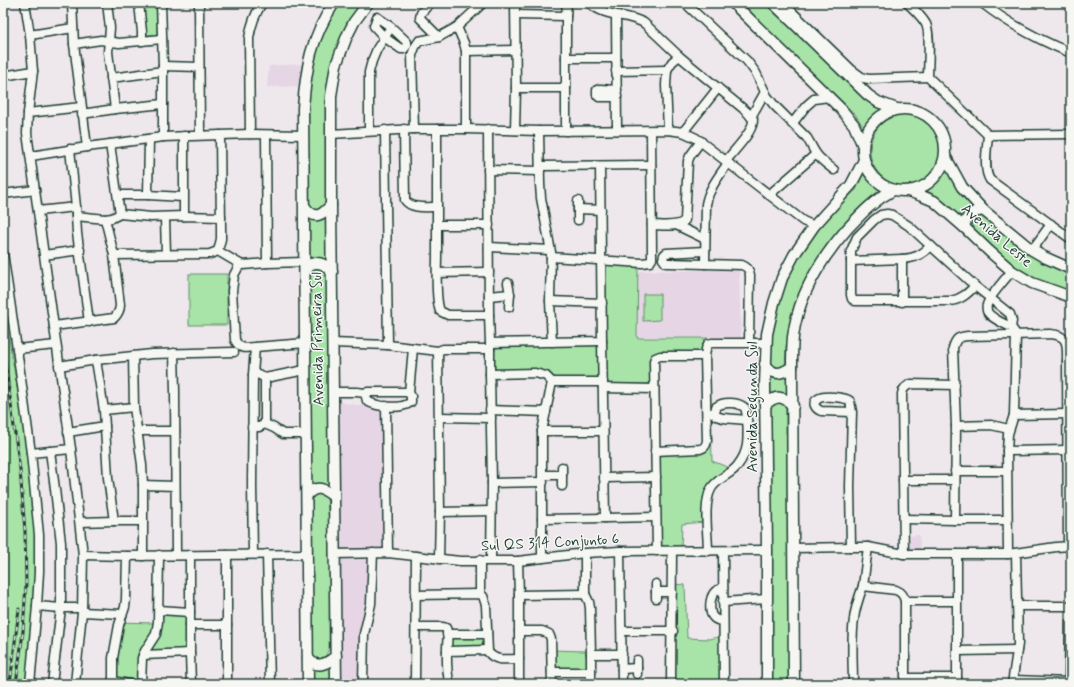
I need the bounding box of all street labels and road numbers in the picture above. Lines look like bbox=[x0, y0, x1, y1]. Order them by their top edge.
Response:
street label: Avenida Leste bbox=[957, 199, 1036, 272]
street label: Avenida Primeira Sul bbox=[307, 272, 329, 406]
street label: Avenida Segunda Sul bbox=[743, 342, 764, 472]
street label: Sul QS 314 Conjunto 6 bbox=[480, 529, 620, 557]

